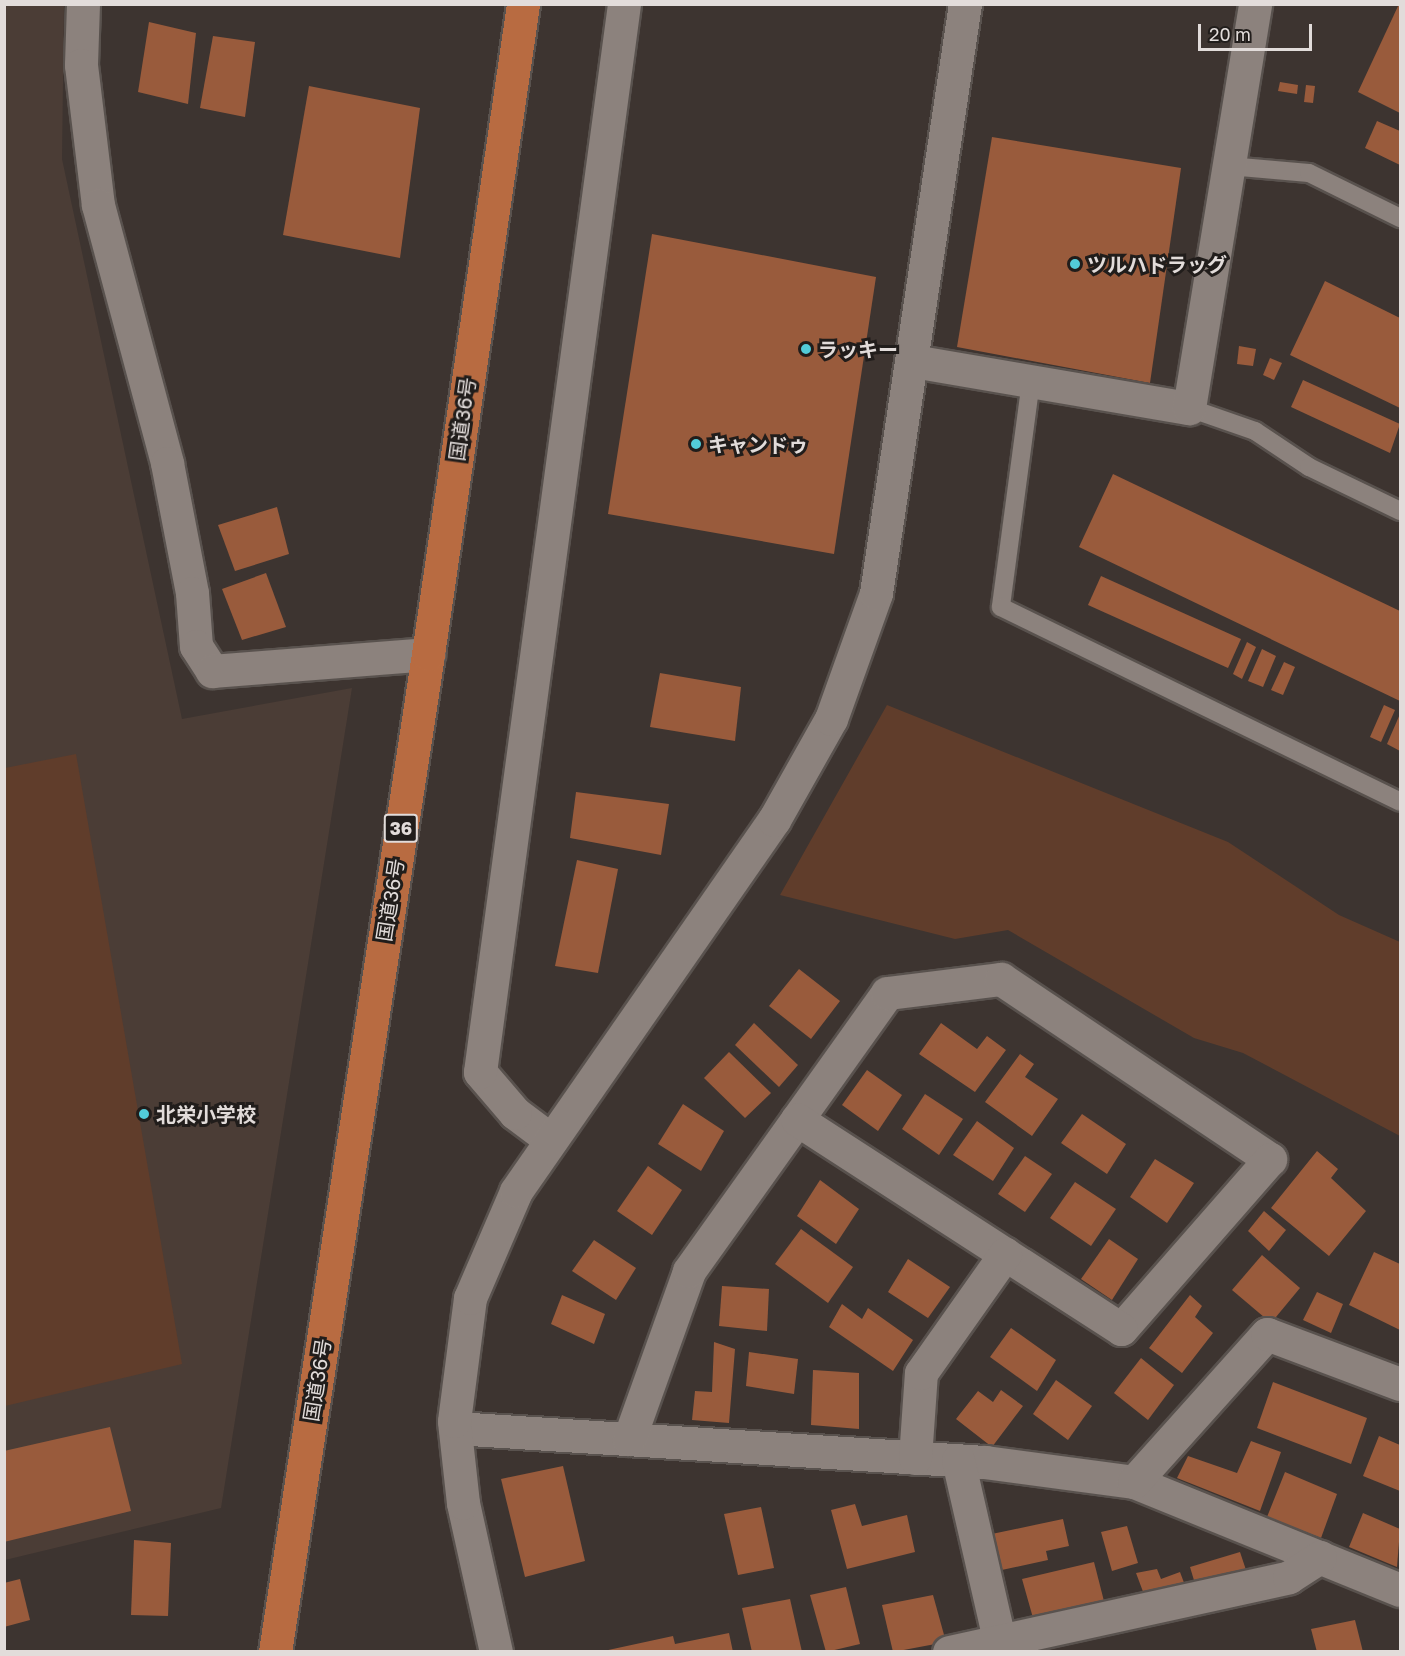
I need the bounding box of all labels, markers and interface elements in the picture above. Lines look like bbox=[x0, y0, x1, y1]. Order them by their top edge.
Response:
scale bar bbox=[1201, 12, 1315, 50]
text: 20 m bbox=[1209, 23, 1251, 45]
place label: ツルハドラッグ bbox=[1087, 252, 1227, 276]
marker: ツルハドラッグ bbox=[1068, 257, 1082, 271]
place label: ラッキー bbox=[818, 337, 898, 361]
marker: ラッキー bbox=[799, 342, 813, 356]
street label: 国道36号 bbox=[444, 376, 480, 462]
place label: キャンドゥ bbox=[708, 432, 808, 456]
marker: キャンドゥ bbox=[689, 437, 703, 451]
road number: 36 bbox=[383, 813, 419, 843]
street label: 国道36号 bbox=[372, 857, 408, 943]
place label: 北栄小学校 bbox=[156, 1102, 256, 1126]
marker: 北栄小学校 bbox=[137, 1107, 151, 1121]
street label: 国道36号 bbox=[299, 1337, 335, 1423]

